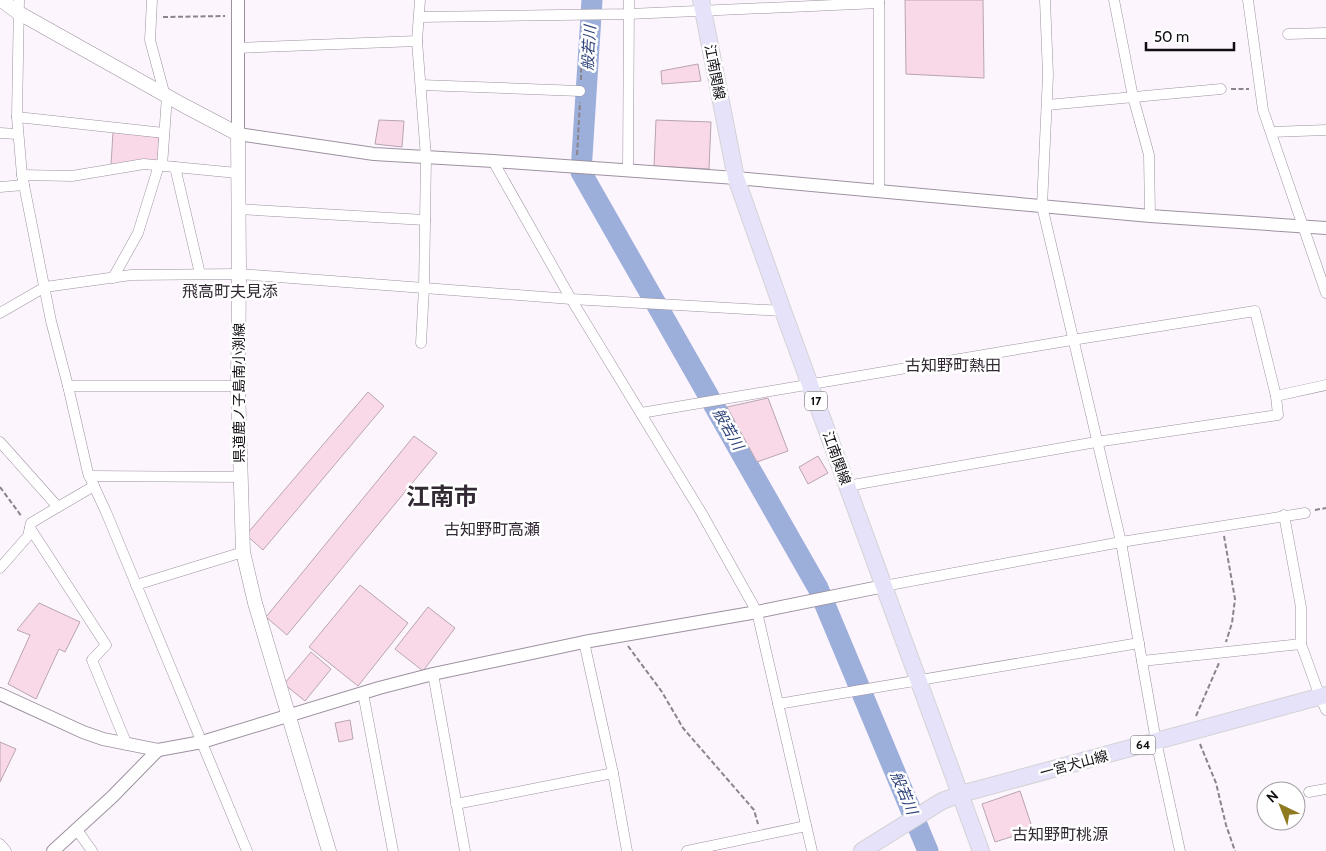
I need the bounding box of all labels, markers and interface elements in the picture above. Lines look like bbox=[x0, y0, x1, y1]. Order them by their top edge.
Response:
scale bar bbox=[1146, 20, 1234, 52]
water label: 般若川 bbox=[579, 23, 599, 71]
text: 50 m bbox=[1154, 28, 1189, 46]
street label: 江南関線 bbox=[701, 43, 729, 101]
district label: 飛高町夫見添 bbox=[182, 282, 278, 301]
street label: 県道鹿ノ子島南小渕線 bbox=[230, 323, 248, 463]
district label: 古知野町熱田 bbox=[905, 356, 1001, 375]
road number: 17 bbox=[805, 392, 827, 411]
water label: 般若川 bbox=[709, 405, 748, 455]
street label: 江南関線 bbox=[819, 429, 855, 487]
district label: 江南市 bbox=[406, 482, 478, 511]
district label: 古知野町高瀬 bbox=[444, 520, 540, 539]
road number: 64 bbox=[1130, 736, 1156, 754]
street label: 一宮犬山線 bbox=[1038, 746, 1110, 782]
water label: 般若川 bbox=[887, 769, 922, 819]
north arrow bbox=[1256, 781, 1306, 831]
text: N bbox=[1262, 787, 1282, 806]
district label: 古知野町桃源 bbox=[1012, 825, 1108, 844]

